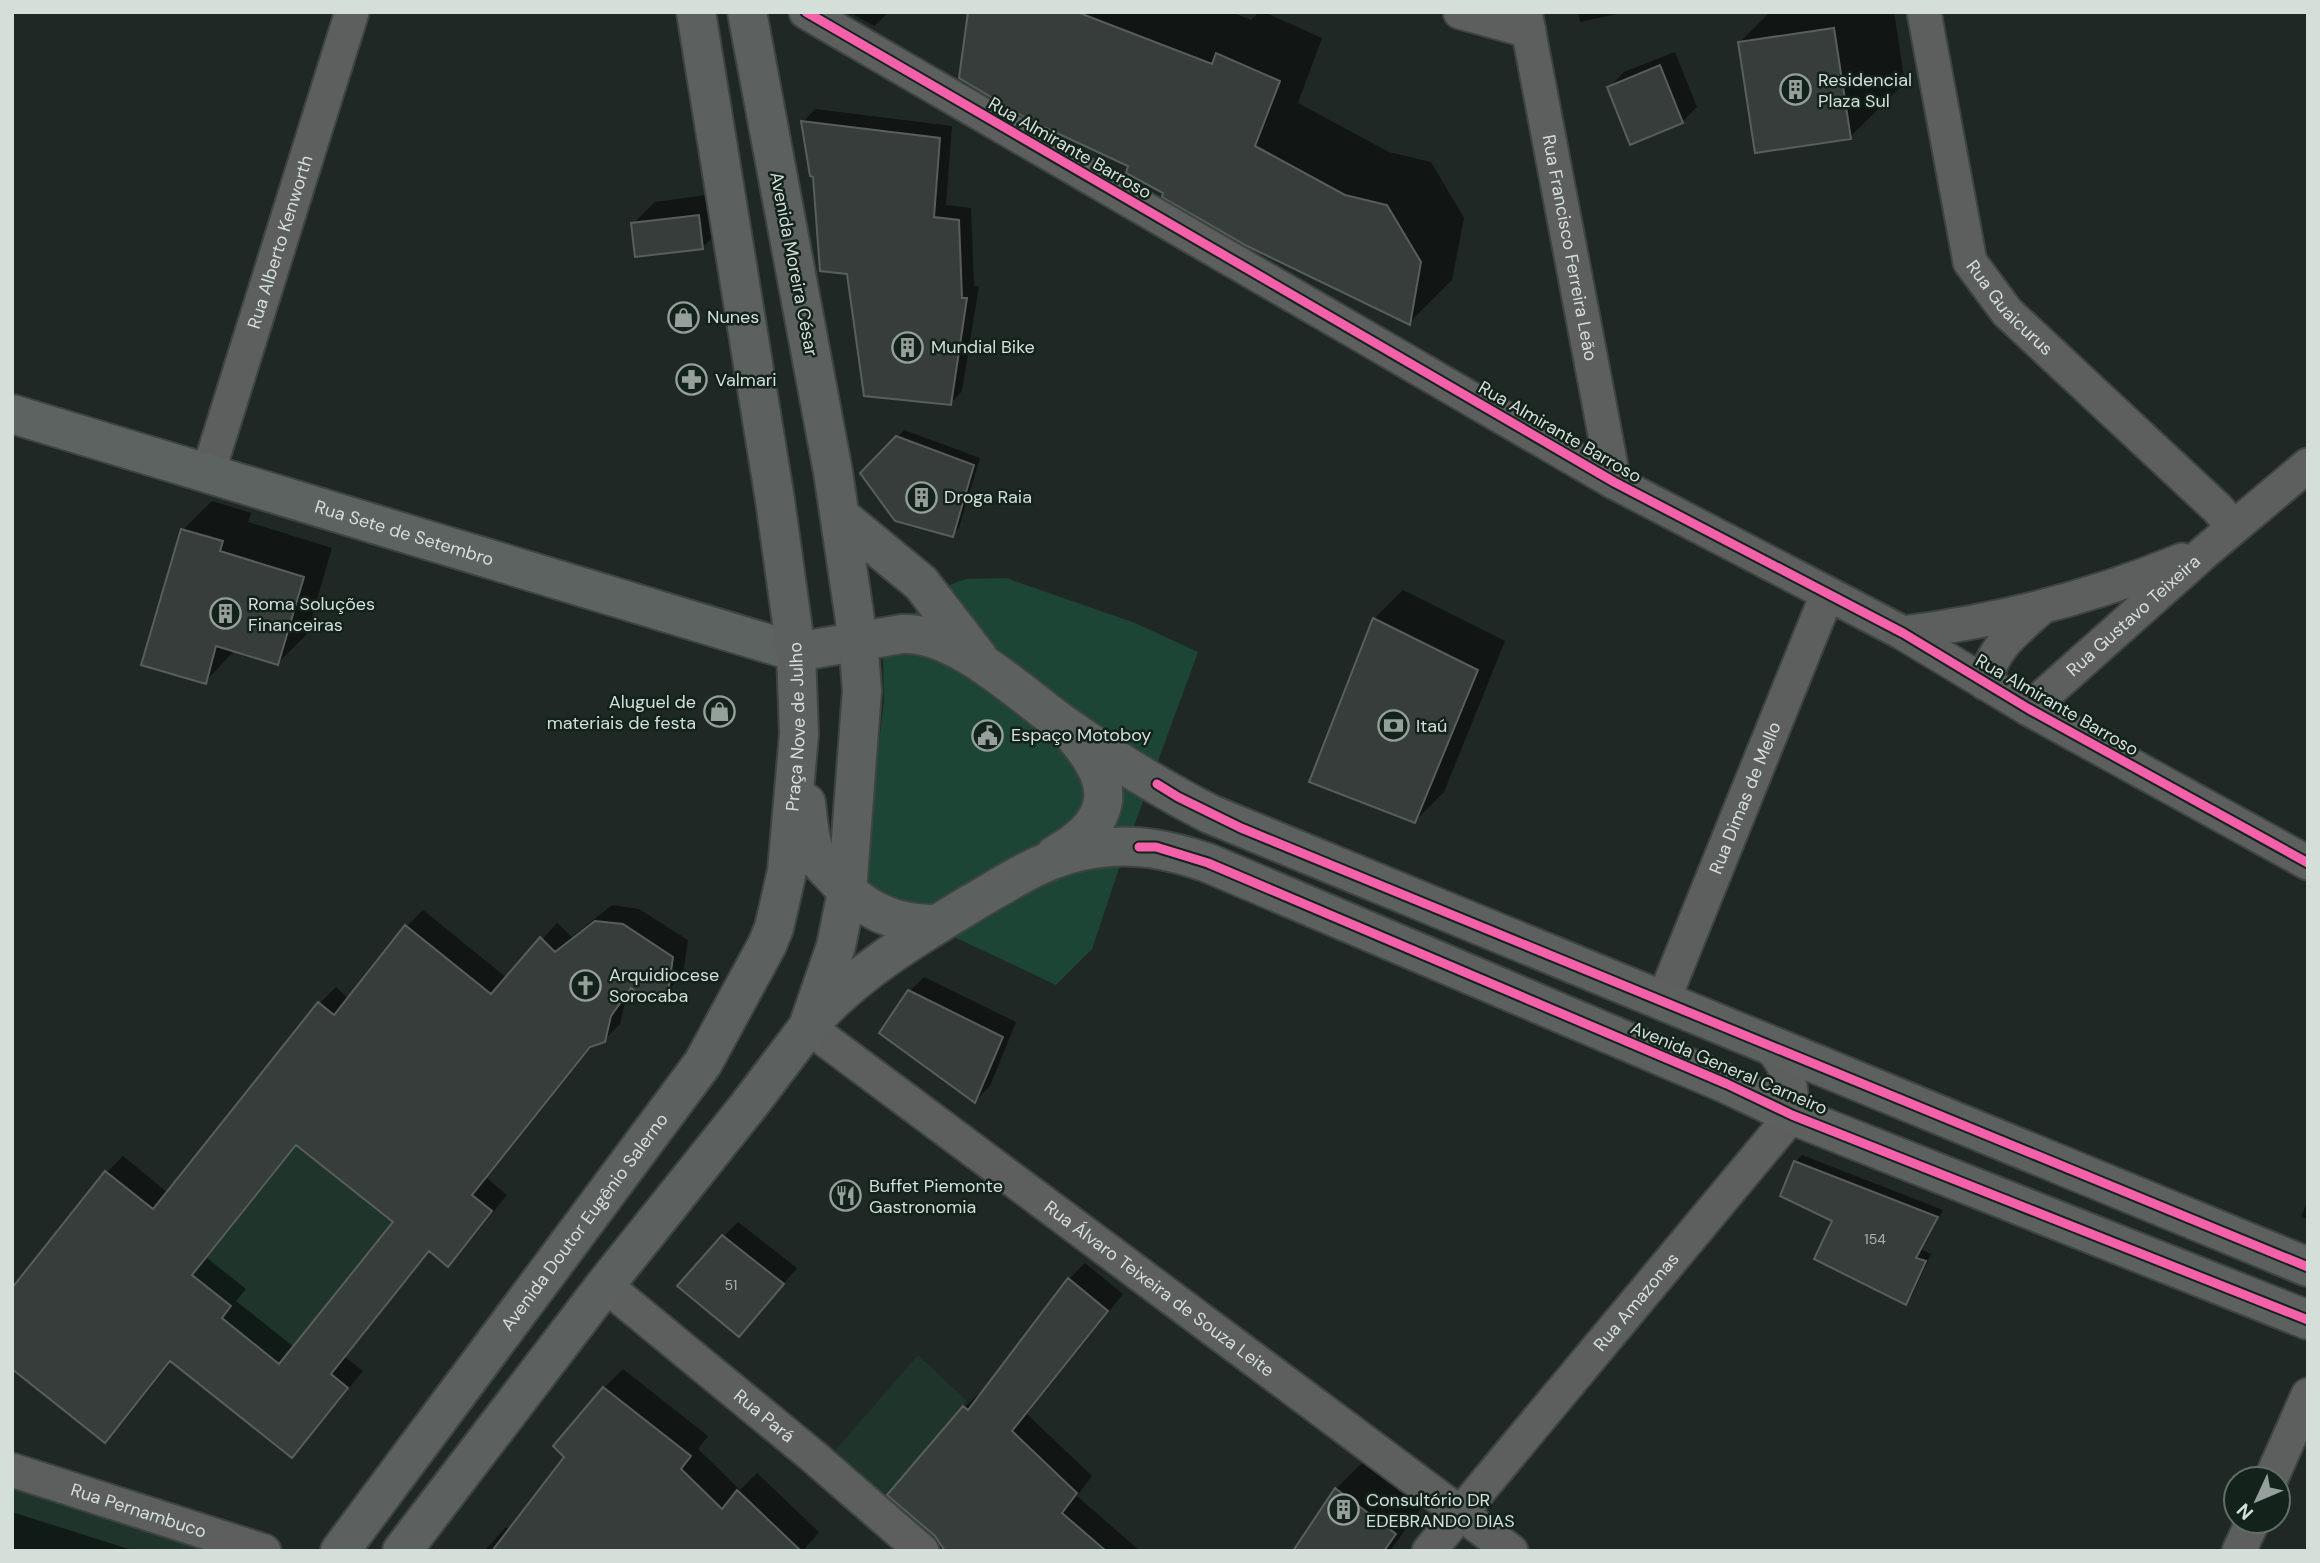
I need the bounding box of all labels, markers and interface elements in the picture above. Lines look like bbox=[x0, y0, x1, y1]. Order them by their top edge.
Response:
place label: Residencial Plaza Sul bbox=[1818, 68, 1912, 113]
building icon: Residencial Plaza Sul bbox=[1778, 73, 1812, 107]
street label: Rua Almirante Barroso bbox=[984, 91, 1156, 205]
street label: Rua Francisco Ferreira Leão bbox=[1536, 133, 1603, 363]
street label: Rua Alberto Kenworth bbox=[242, 152, 319, 332]
street label: Avenida Moreira César bbox=[764, 170, 824, 359]
street label: Rua Guaicurus bbox=[1961, 255, 2058, 361]
shop icon: Nunes bbox=[667, 300, 701, 334]
place label: Nunes bbox=[707, 305, 759, 329]
building icon: Mundial Bike bbox=[891, 330, 925, 364]
place label: Mundial Bike bbox=[931, 335, 1035, 359]
pharmacy icon: Valmari bbox=[675, 363, 709, 397]
place label: Valmari bbox=[715, 368, 777, 392]
street label: Rua Almirante Barroso bbox=[1474, 375, 1646, 489]
building icon: Droga Raia bbox=[904, 480, 938, 514]
place label: Droga Raia bbox=[944, 485, 1032, 509]
street label: Rua Sete de Setembro bbox=[312, 495, 497, 572]
street label: Rua Gustavo Teixeira bbox=[2061, 550, 2206, 682]
place label: Roma Soluções Financeiras bbox=[248, 592, 375, 637]
building icon: Roma Soluções Financeiras bbox=[208, 597, 242, 631]
street label: Praça Nove de Julho bbox=[780, 641, 811, 812]
street label: Rua Almirante Barroso bbox=[1971, 648, 2143, 762]
place label: Aluguel de materiais de festa bbox=[547, 690, 696, 735]
shop icon: Aluguel de materiais de festa bbox=[702, 695, 736, 729]
bank icon: Itaú bbox=[1376, 709, 1410, 743]
place label: Itaú bbox=[1416, 714, 1447, 738]
public building icon: Espaço Motoboy bbox=[971, 718, 1005, 752]
street label: Rua Dimas de Mello bbox=[1703, 718, 1787, 878]
place label: Espaço Motoboy bbox=[1011, 723, 1151, 747]
place label: Arquidiocese Sorocaba bbox=[609, 963, 719, 1008]
church icon: Arquidiocese Sorocaba bbox=[569, 968, 603, 1002]
street label: Avenida General Carneiro bbox=[1627, 1016, 1831, 1120]
street label: Avenida Doutor Eugênio Salerno bbox=[496, 1108, 674, 1336]
place label: Buffet Piemonte Gastronomia bbox=[869, 1174, 1003, 1219]
restaurant icon: Buffet Piemonte Gastronomia bbox=[829, 1179, 863, 1213]
street label: Rua Álvaro Teixeira de Souza Leite bbox=[1039, 1195, 1279, 1382]
house number: 154 bbox=[1864, 1230, 1886, 1248]
street label: Rua Amazonas bbox=[1588, 1248, 1684, 1356]
house number: 51 bbox=[725, 1276, 737, 1294]
street label: Rua Pará bbox=[729, 1384, 799, 1448]
north arrow bbox=[2222, 1465, 2292, 1535]
street label: Rua Pernambuco bbox=[68, 1478, 210, 1544]
place label: Consultório DR EDEBRANDO DIAS bbox=[1366, 1488, 1515, 1533]
building icon: Consultório DR EDEBRANDO DIAS bbox=[1326, 1493, 1360, 1527]
text: N bbox=[2231, 1498, 2259, 1525]

